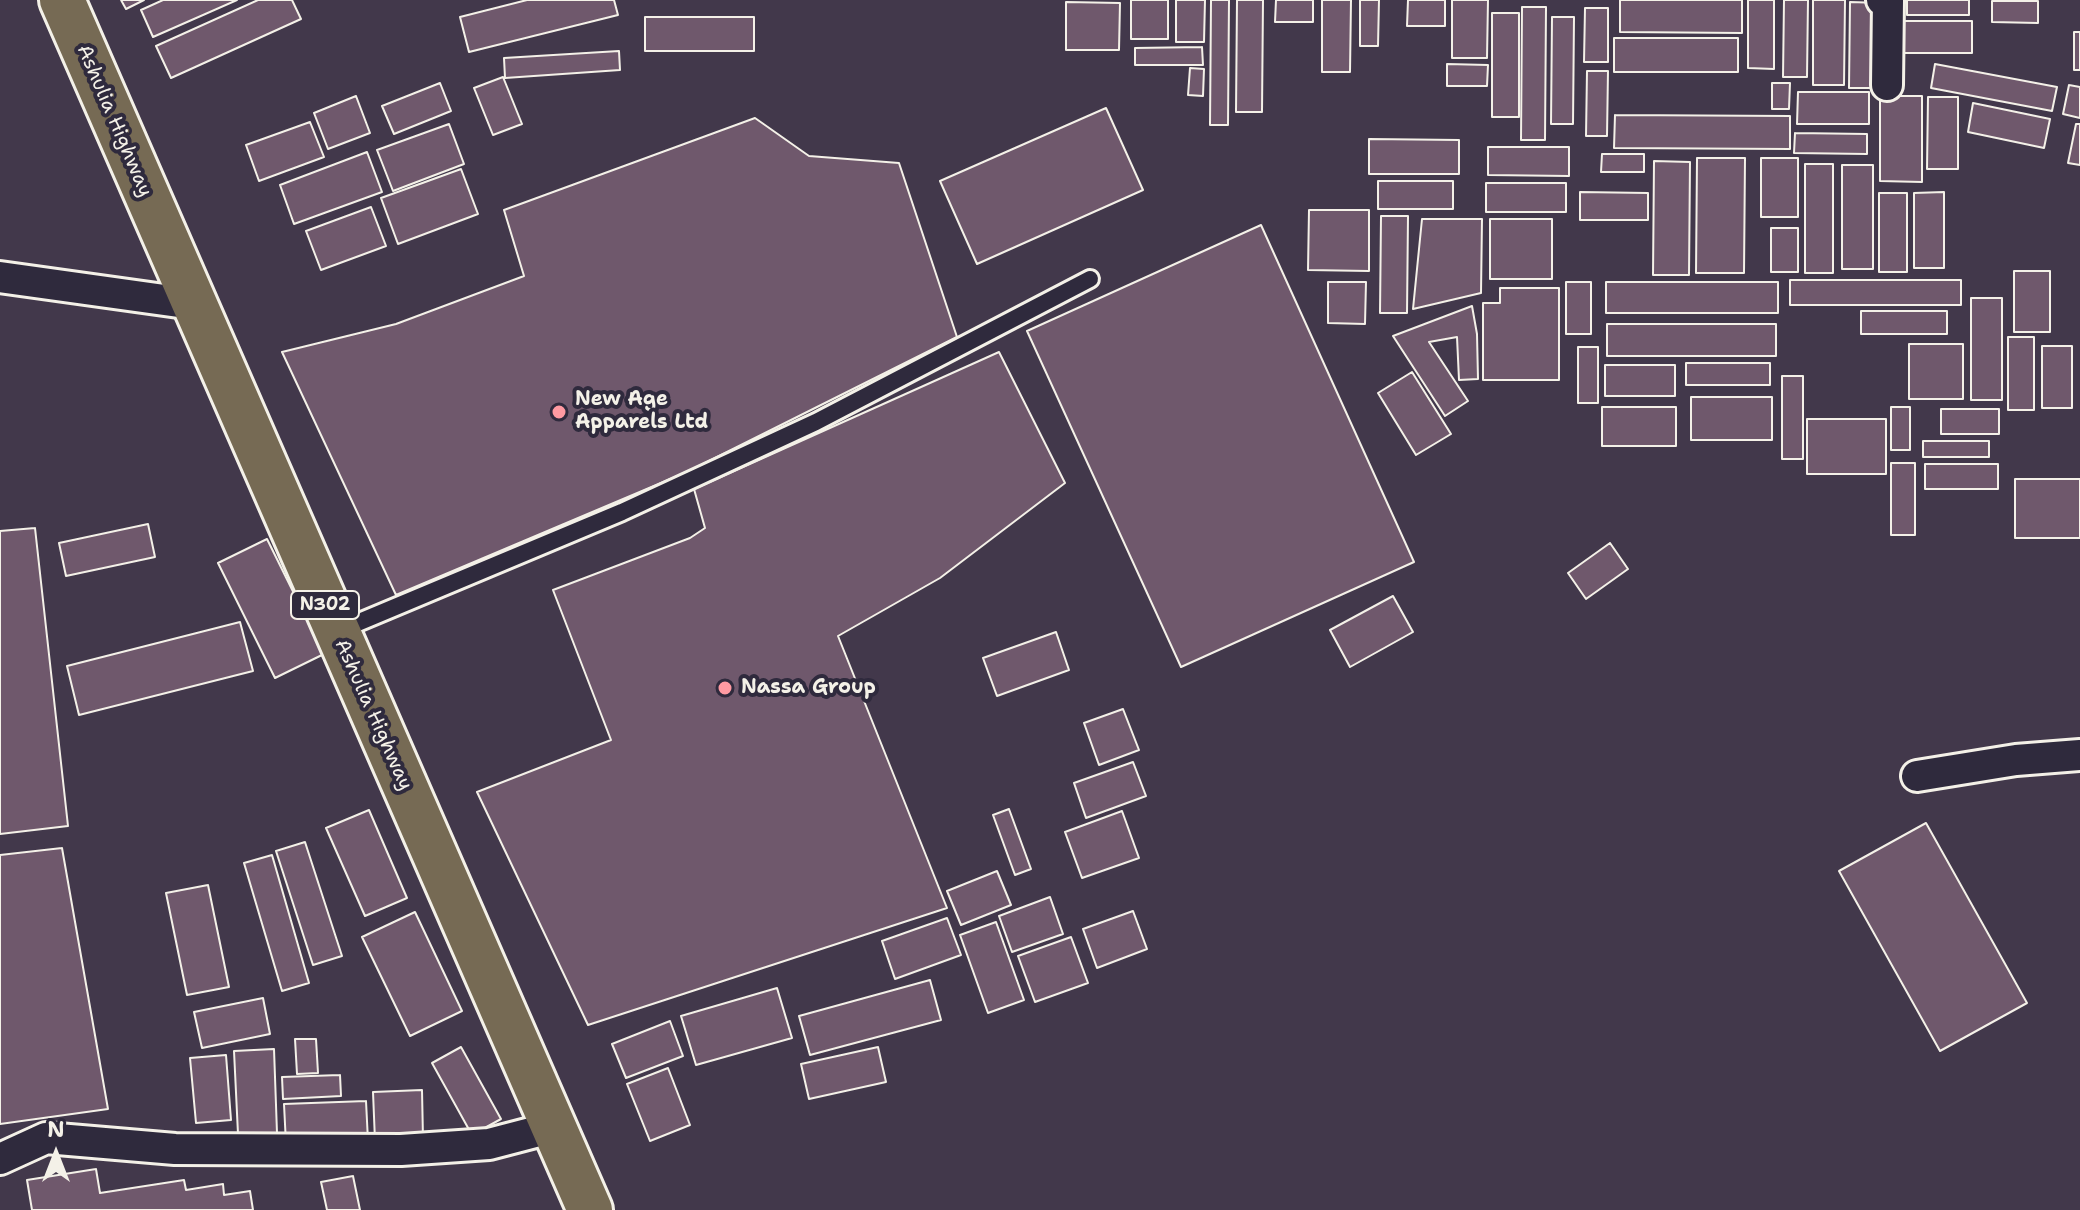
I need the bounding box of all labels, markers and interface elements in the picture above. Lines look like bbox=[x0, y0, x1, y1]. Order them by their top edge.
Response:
street label: Ashulia Highway bbox=[71, 41, 157, 201]
place label: New Age Apparels Ltd bbox=[575, 388, 708, 435]
marker: New Age Apparels Ltd bbox=[550, 403, 568, 421]
road number: N302 bbox=[291, 591, 359, 619]
street label: Ashulia Highway bbox=[329, 636, 417, 794]
place label: Nassa Group bbox=[741, 676, 876, 700]
marker: Nassa Group bbox=[716, 679, 734, 697]
north arrow bbox=[16, 1114, 96, 1194]
text: N bbox=[47, 1115, 65, 1144]

